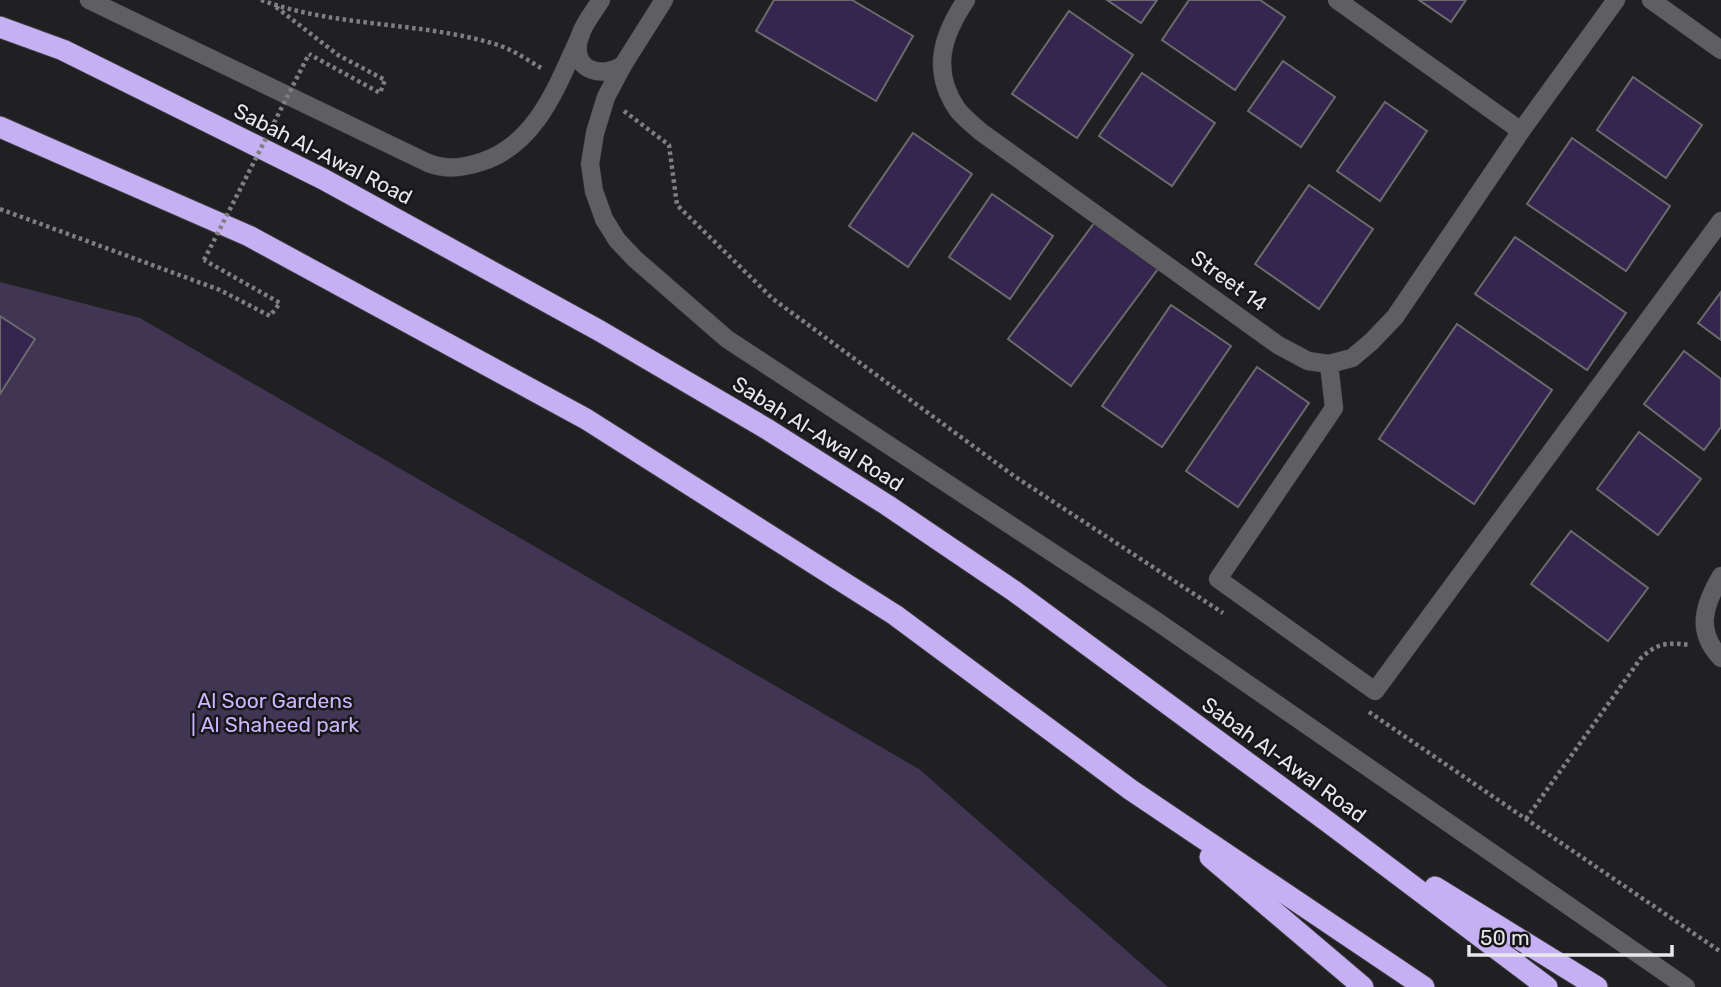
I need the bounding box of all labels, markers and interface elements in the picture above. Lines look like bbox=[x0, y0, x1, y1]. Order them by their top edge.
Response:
street label: Sabah Al-Awal Road bbox=[230, 98, 417, 209]
street label: Street 14 bbox=[1186, 245, 1272, 317]
street label: Sabah Al-Awal Road bbox=[728, 371, 908, 496]
park label: Al Soor Gardens | Al Shaheed park bbox=[191, 688, 359, 737]
street label: Sabah Al-Awal Road bbox=[1197, 692, 1371, 828]
scale bar bbox=[1469, 914, 1672, 958]
text: 50 m bbox=[1480, 925, 1530, 950]

